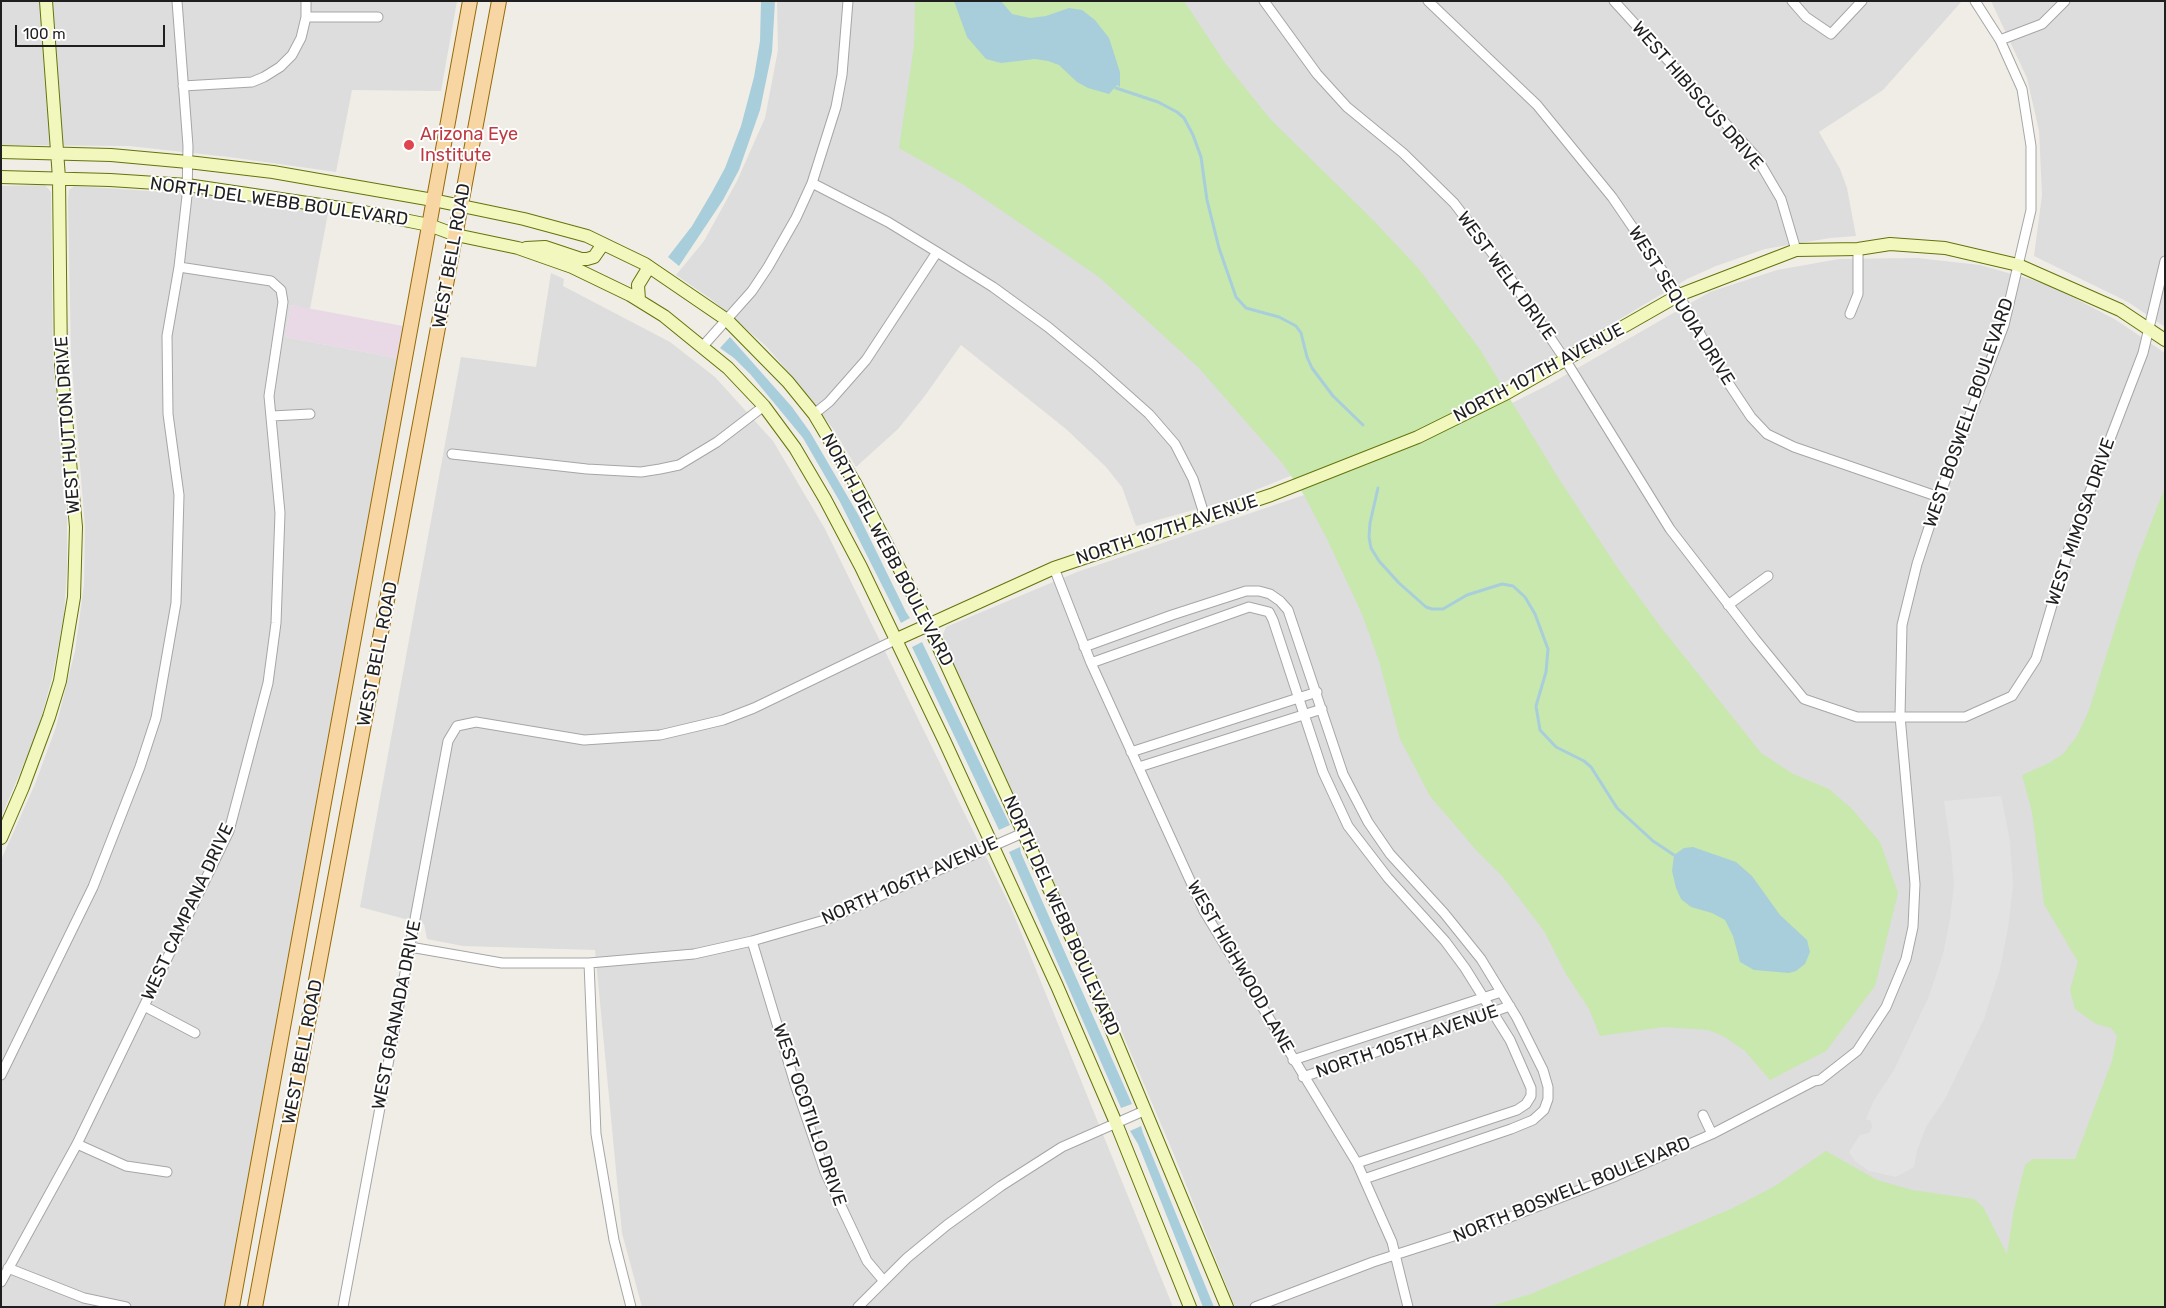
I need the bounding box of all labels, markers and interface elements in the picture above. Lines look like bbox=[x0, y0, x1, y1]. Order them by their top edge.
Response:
scale bar bbox=[18, 15, 168, 47]
street label: WEST HIBISCUS DRIVE bbox=[1627, 18, 1767, 174]
text: 100 m bbox=[23, 25, 65, 43]
place label: Arizona Eye Institute bbox=[420, 124, 518, 166]
marker: Arizona Eye Institute bbox=[402, 138, 416, 152]
street label: NORTH DEL WEBB BOULEVARD bbox=[148, 173, 410, 231]
street label: WEST BELL ROAD bbox=[429, 182, 475, 330]
street label: WEST WELK DRIVE bbox=[1452, 207, 1560, 345]
street label: WEST SEQUOIA DRIVE bbox=[1623, 223, 1739, 389]
street label: WEST BOSWELL BOULEVARD bbox=[1920, 295, 2018, 531]
street label: NORTH 107TH AVENUE bbox=[1450, 319, 1628, 427]
street label: WEST HUTTON DRIVE bbox=[51, 335, 85, 515]
street label: NORTH DEL WEBB BOULEVARD bbox=[816, 430, 958, 670]
street label: WEST MIMOSA DRIVE bbox=[2042, 435, 2120, 609]
street label: NORTH 107TH AVENUE bbox=[1073, 490, 1261, 570]
street label: WEST BELL ROAD bbox=[353, 580, 403, 728]
street label: NORTH DEL WEBB BOULEVARD bbox=[998, 793, 1124, 1039]
street label: WEST CAMPANA DRIVE bbox=[137, 820, 239, 1004]
street label: NORTH 106TH AVENUE bbox=[818, 832, 1002, 930]
street label: WEST HIGHWOOD LANE bbox=[1182, 877, 1298, 1057]
street label: WEST GRANADA DRIVE bbox=[368, 919, 426, 1111]
street label: WEST BELL ROAD bbox=[278, 978, 328, 1126]
street label: NORTH 105TH AVENUE bbox=[1313, 1001, 1501, 1083]
street label: WEST OCOTILLO DRIVE bbox=[768, 1021, 850, 1209]
street label: NORTH BOSWELL BOULEVARD bbox=[1450, 1132, 1694, 1248]

